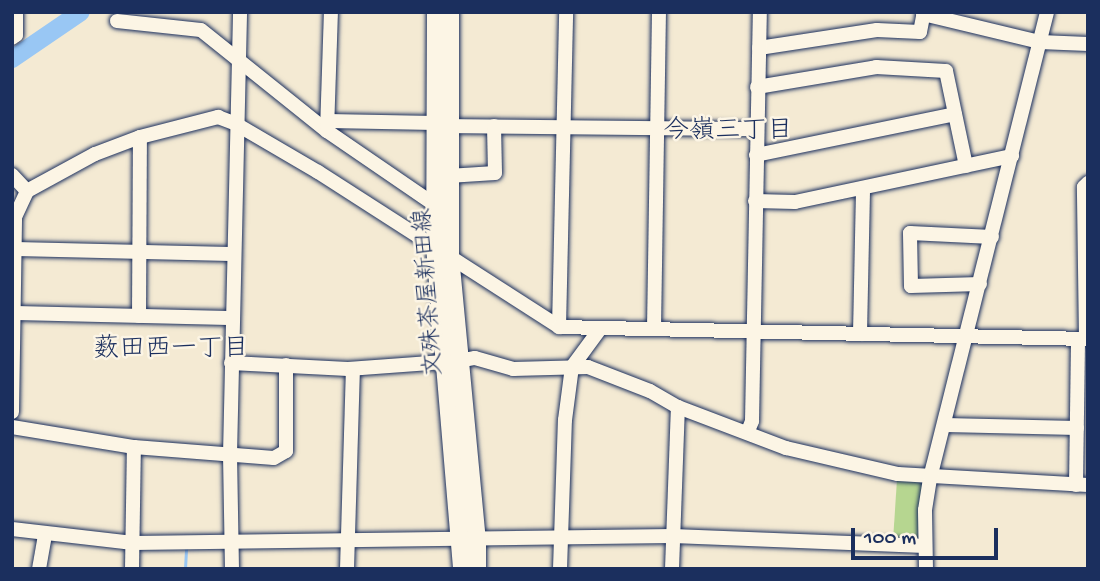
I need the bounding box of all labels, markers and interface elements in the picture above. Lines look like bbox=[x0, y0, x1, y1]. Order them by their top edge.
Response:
district label: 今嶺三丁目 bbox=[663, 117, 793, 149]
street label: 文殊茶屋新田線 bbox=[410, 207, 450, 377]
district label: 薮田西一丁目 bbox=[93, 335, 249, 367]
scale bar bbox=[855, 514, 1002, 558]
text: 100 m bbox=[864, 527, 916, 552]

